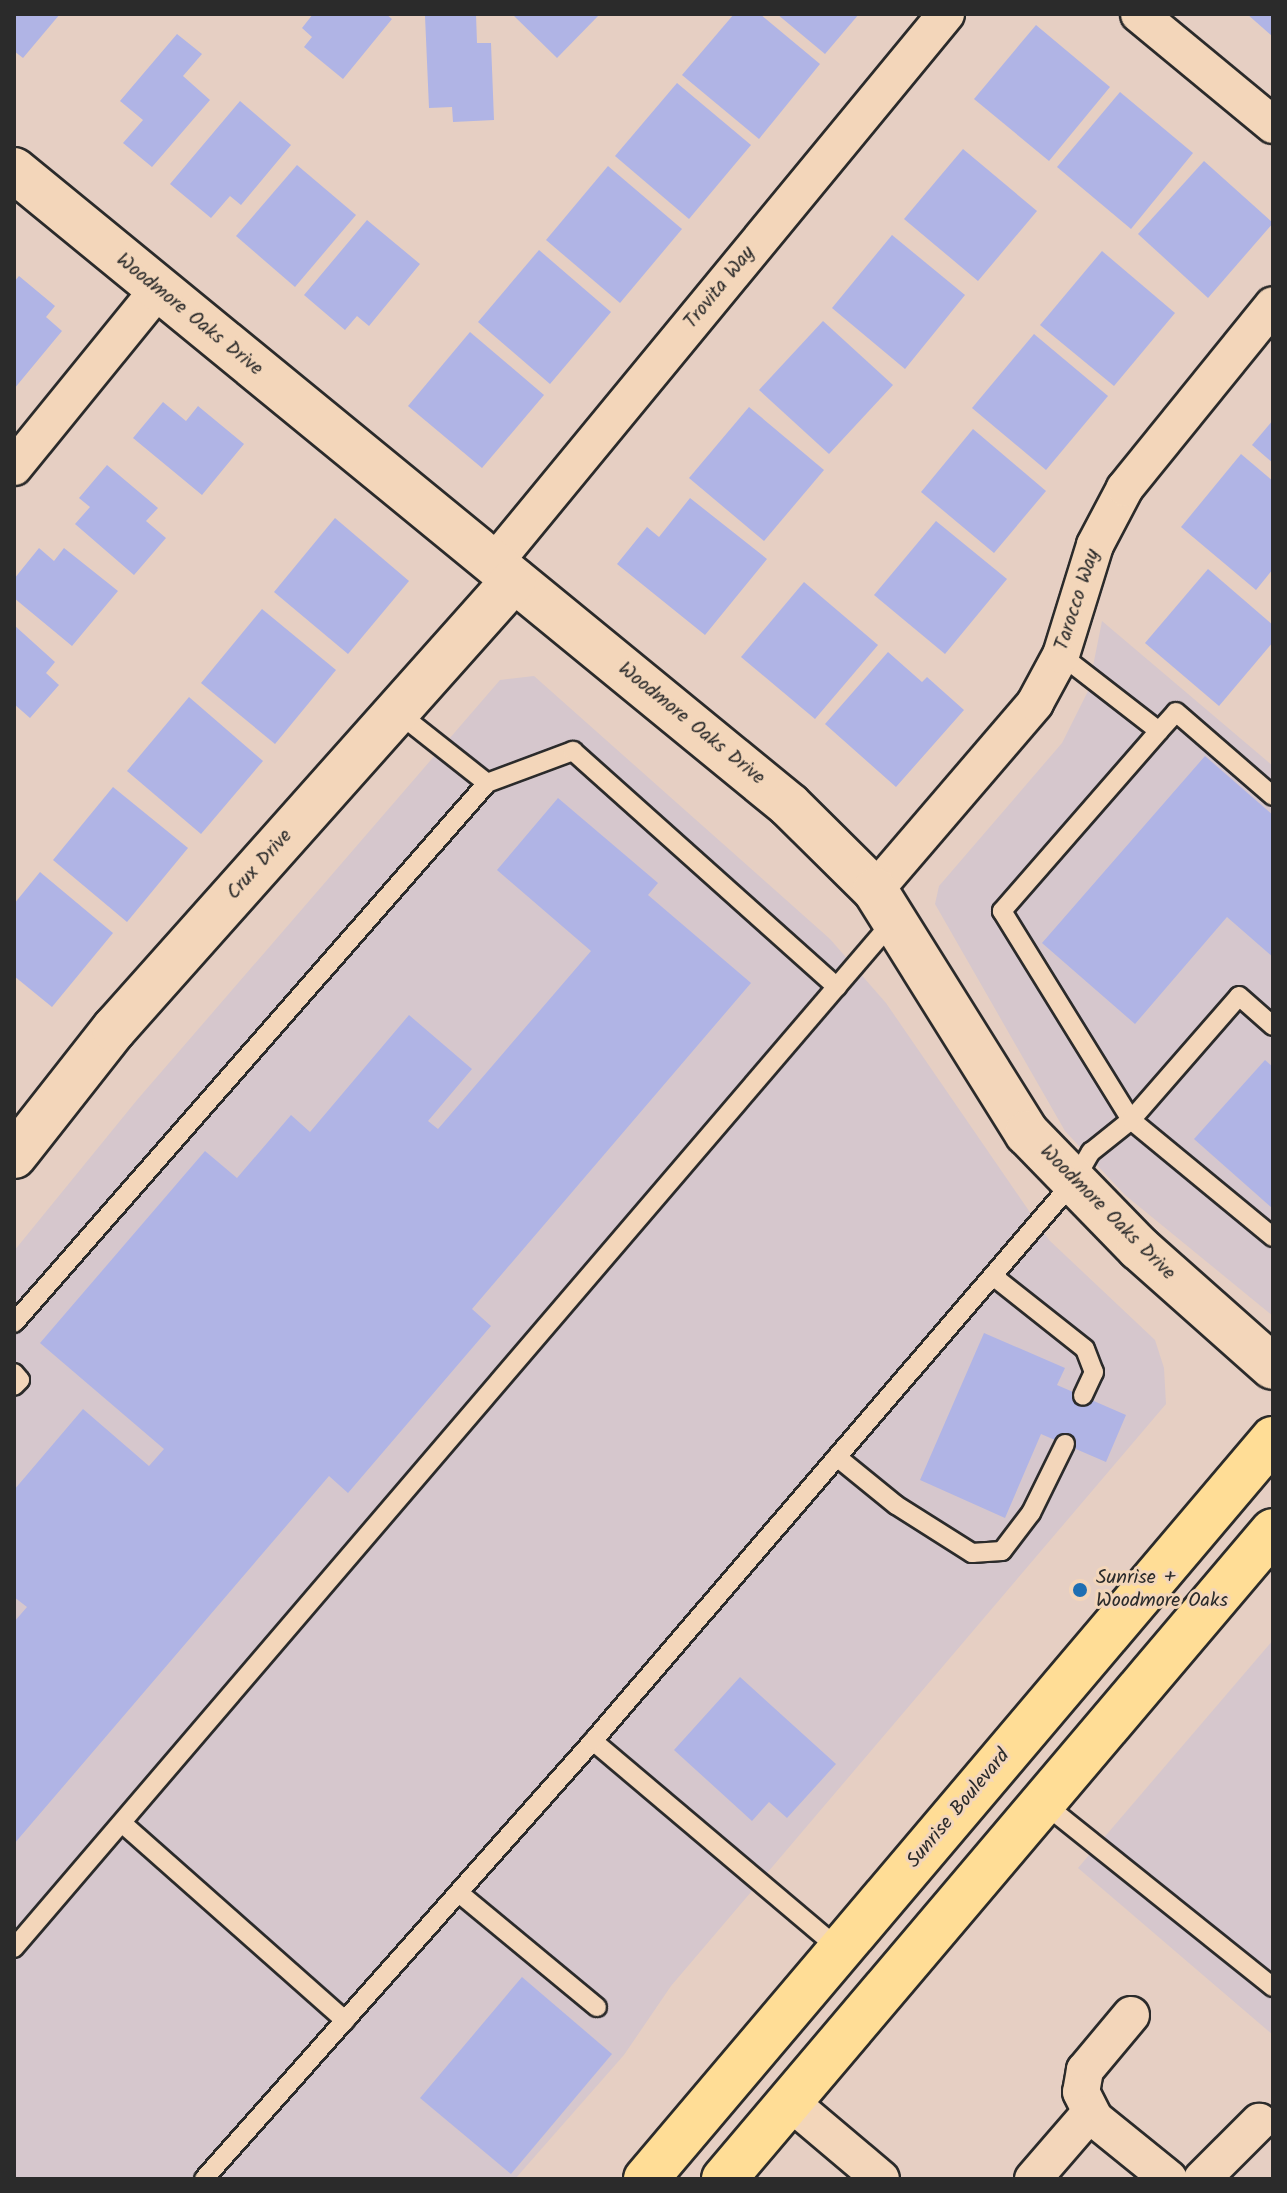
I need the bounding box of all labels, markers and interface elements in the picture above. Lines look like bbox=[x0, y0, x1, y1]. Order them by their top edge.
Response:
street label: Trovita Way bbox=[679, 242, 761, 334]
street label: Woodmore Oaks Drive bbox=[111, 249, 267, 381]
street label: Tarocco Way bbox=[1050, 546, 1106, 654]
street label: Woodmore Oaks Drive bbox=[613, 658, 769, 790]
street label: Crux Drive bbox=[222, 825, 298, 905]
street label: Woodmore Oaks Drive bbox=[1034, 1140, 1180, 1286]
place label: Sunrise + Woodmore Oaks bbox=[1096, 1566, 1228, 1613]
marker: Sunrise + Woodmore Oaks bbox=[1071, 1581, 1089, 1599]
street label: Sunrise Boulevard bbox=[902, 1745, 1016, 1873]

